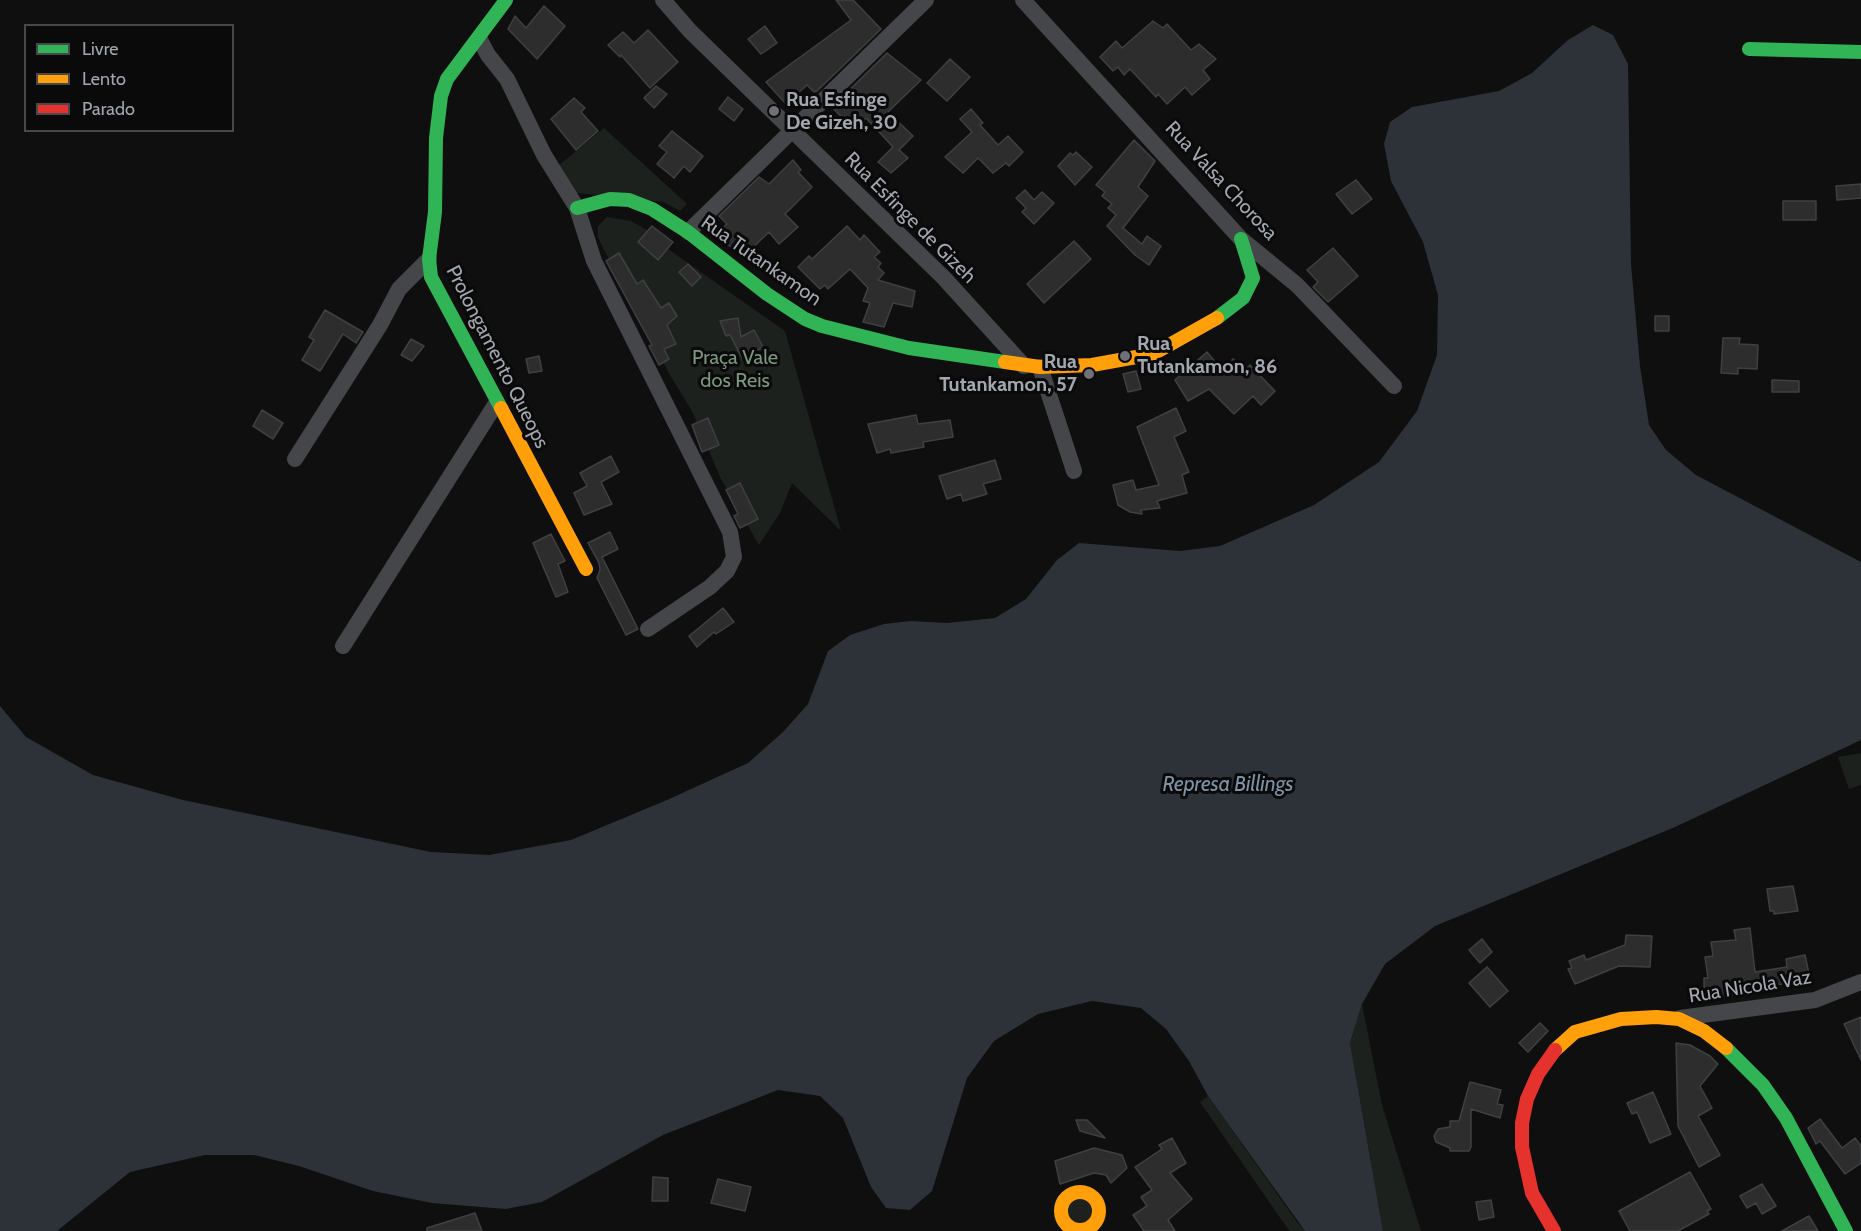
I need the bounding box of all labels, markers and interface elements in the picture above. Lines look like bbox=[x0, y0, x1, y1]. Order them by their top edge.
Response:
legend bbox=[24, 24, 234, 132]
text: Livre bbox=[82, 38, 118, 60]
text: Lento bbox=[82, 68, 126, 90]
place label: Rua Esfinge De Gizeh, 30 bbox=[786, 88, 898, 135]
text: Parado bbox=[82, 98, 135, 120]
marker: Rua Esfinge De Gizeh, 30 bbox=[767, 104, 781, 118]
street label: Rua Valsa Chorosa bbox=[1160, 117, 1282, 245]
street label: Rua Esfinge de Gizeh bbox=[839, 147, 981, 289]
street label: Rua Tutankamon bbox=[696, 211, 826, 311]
street label: Prolongamento Queops bbox=[440, 262, 554, 452]
place label: Rua Tutankamon, 86 bbox=[1137, 332, 1277, 379]
park label: Praça Vale dos Reis bbox=[692, 346, 778, 393]
marker: Rua Tutankamon, 86 bbox=[1118, 349, 1132, 363]
place label: Rua Tutankamon, 57 bbox=[939, 350, 1077, 397]
marker: Rua Tutankamon, 57 bbox=[1082, 367, 1096, 381]
water label: Represa Billings bbox=[1163, 772, 1293, 798]
street label: Rua Nicola Vaz bbox=[1687, 965, 1813, 1009]

